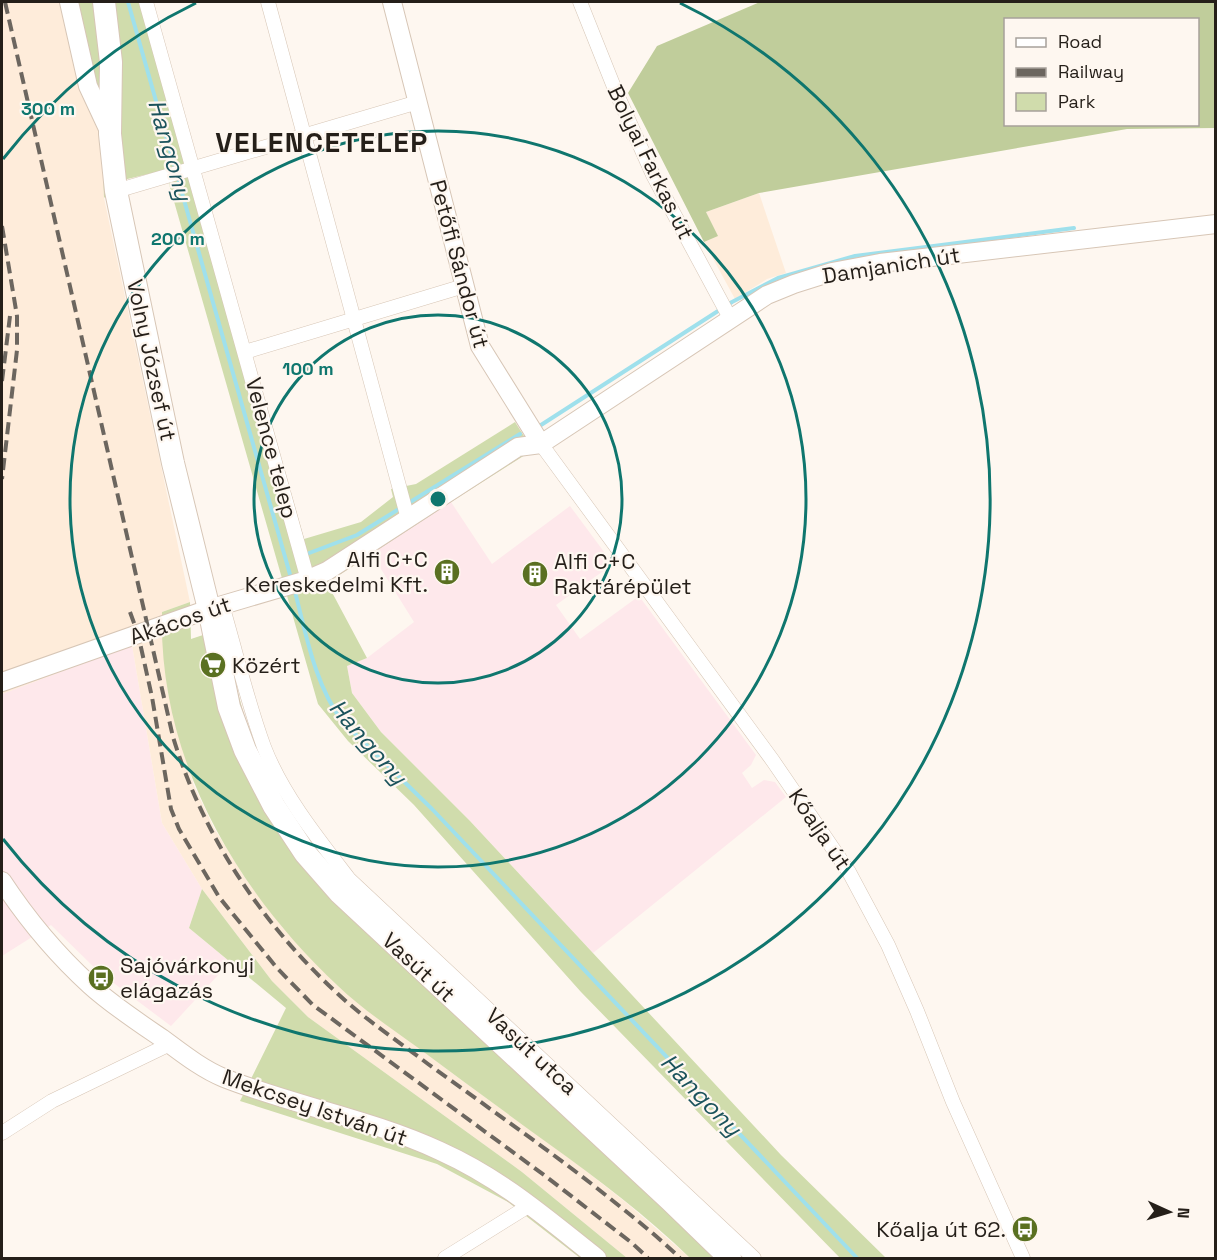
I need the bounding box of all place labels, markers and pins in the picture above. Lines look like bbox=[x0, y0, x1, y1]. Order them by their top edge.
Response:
centre of rings bbox=[428, 489, 448, 509]
place label: Alfi C+C Kereskedelmi Kft. bbox=[245, 545, 428, 598]
place label: Alfi C+C Raktárépület bbox=[554, 547, 692, 600]
building icon: Alfi C+C Kereskedelmi Kft. bbox=[432, 557, 462, 587]
building icon: Alfi C+C Raktárépület bbox=[520, 559, 550, 589]
supermarket icon: Közért bbox=[198, 650, 228, 680]
place label: Közért bbox=[232, 651, 301, 679]
place label: Sajóvárkonyi elágazás bbox=[120, 951, 254, 1004]
bus stop icon: Sajóvárkonyi elágazás bbox=[86, 963, 116, 993]
bus stop icon: Kőalja út 62. bbox=[1010, 1214, 1040, 1244]
place label: Kőalja út 62. bbox=[876, 1215, 1006, 1243]

